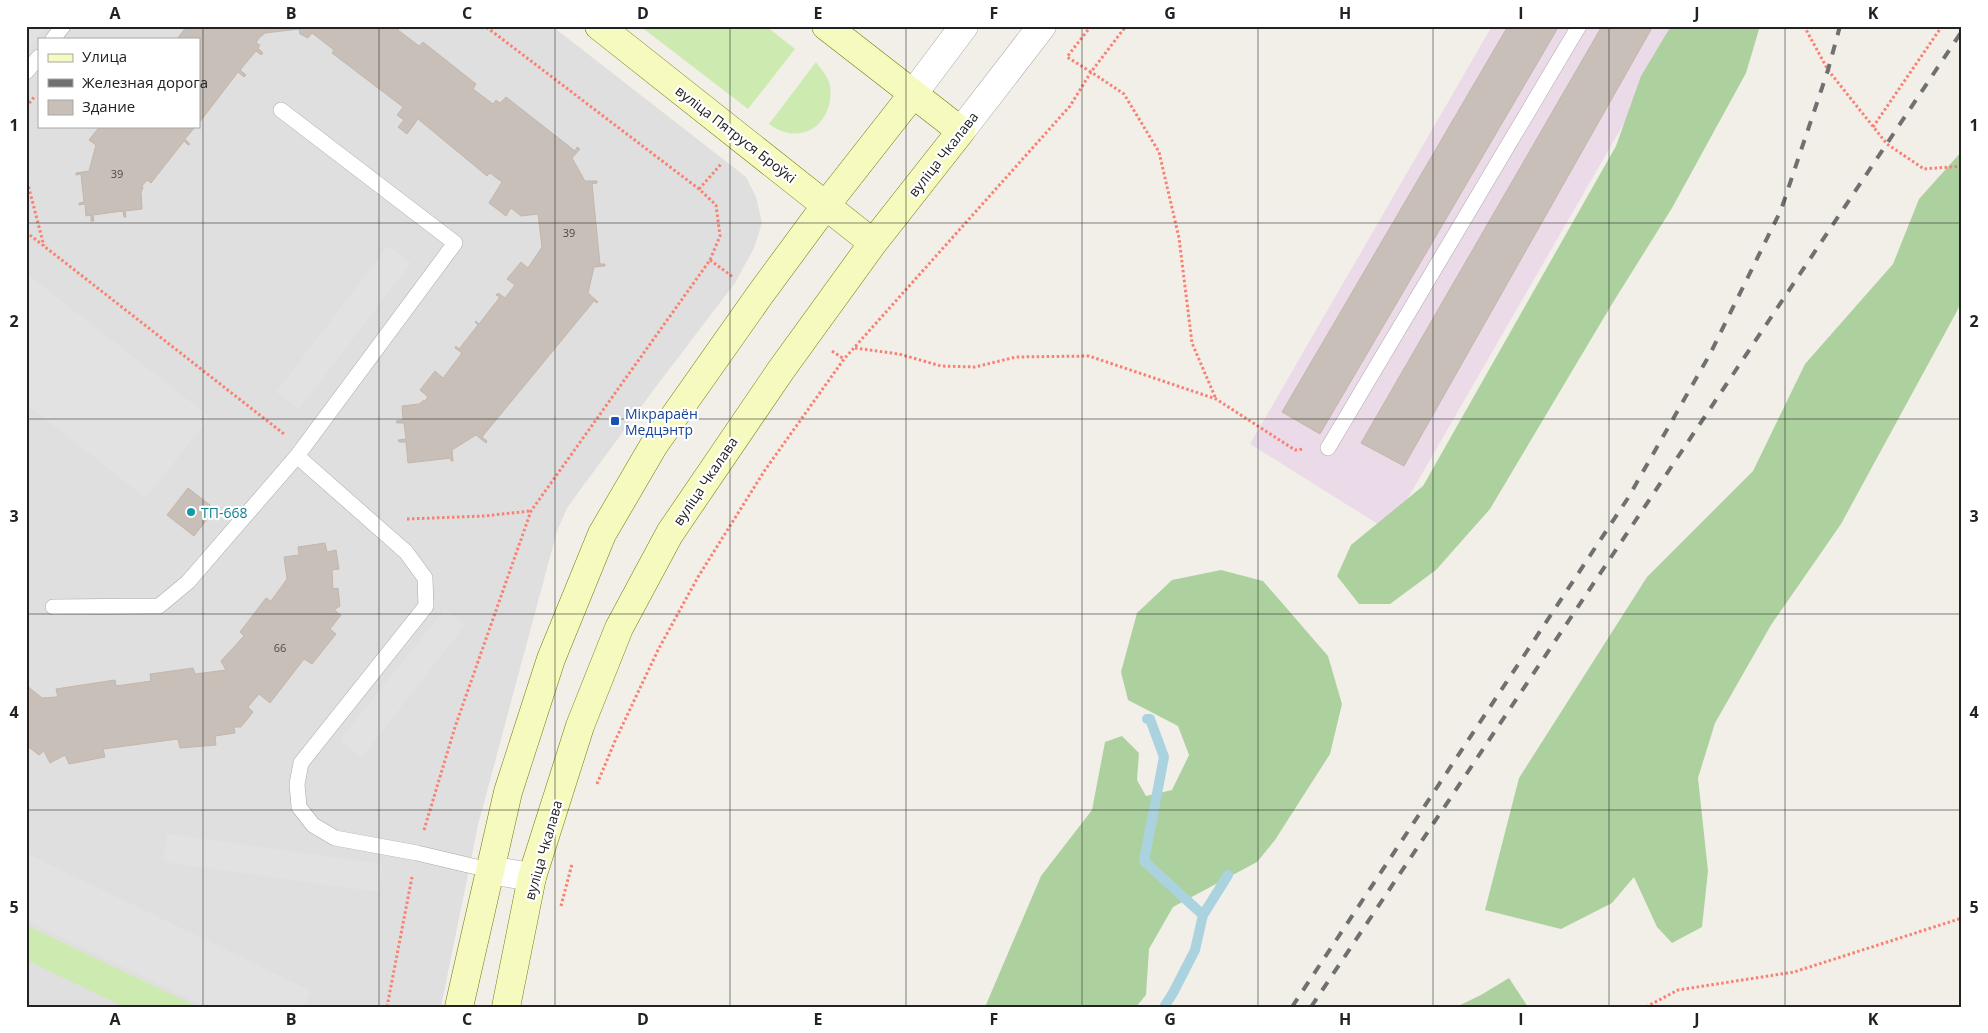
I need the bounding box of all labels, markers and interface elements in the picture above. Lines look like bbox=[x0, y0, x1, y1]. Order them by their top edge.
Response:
text: A bbox=[109, 2, 121, 24]
text: B bbox=[286, 2, 296, 24]
text: C bbox=[462, 2, 472, 24]
text: D bbox=[637, 2, 649, 24]
text: E bbox=[814, 2, 823, 24]
text: F bbox=[990, 2, 998, 24]
text: G bbox=[1164, 2, 1176, 24]
text: H bbox=[1339, 2, 1351, 24]
text: I bbox=[1518, 2, 1524, 24]
text: J bbox=[1692, 2, 1700, 24]
text: K bbox=[1868, 2, 1879, 24]
legend bbox=[38, 38, 200, 128]
text: Улица bbox=[82, 46, 127, 66]
text: Железная дорога bbox=[82, 72, 208, 92]
street label: вуліца Пятруся Броўкі bbox=[672, 81, 800, 187]
text: Здание bbox=[82, 96, 135, 116]
street label: вуліца Чкалава bbox=[904, 108, 982, 200]
text: 1 bbox=[9, 114, 19, 136]
text: 1 bbox=[1969, 114, 1979, 136]
house number: 39 bbox=[111, 166, 123, 181]
house number: 39 bbox=[563, 225, 575, 240]
text: 2 bbox=[9, 310, 19, 332]
text: 2 bbox=[1969, 310, 1979, 332]
place label: Мікрараён Медцэнтр bbox=[625, 404, 698, 439]
marker: Мікрараён Медцэнтр bbox=[609, 415, 621, 427]
street label: вуліца Чкалава bbox=[668, 433, 742, 529]
place label: ТП-668 bbox=[201, 503, 247, 522]
text: 3 bbox=[9, 505, 19, 527]
text: 3 bbox=[1969, 505, 1979, 527]
marker: ТП-668 bbox=[185, 506, 197, 518]
house number: 66 bbox=[274, 640, 286, 655]
text: 4 bbox=[9, 701, 19, 723]
text: 4 bbox=[1969, 701, 1979, 723]
street label: вуліца Чкалава bbox=[520, 798, 566, 902]
text: 5 bbox=[9, 896, 19, 918]
text: 5 bbox=[1969, 896, 1979, 918]
text: A bbox=[109, 1008, 121, 1030]
text: B bbox=[286, 1008, 296, 1030]
text: C bbox=[462, 1008, 472, 1030]
text: D bbox=[637, 1008, 649, 1030]
text: E bbox=[814, 1008, 823, 1030]
text: F bbox=[990, 1008, 998, 1030]
text: G bbox=[1164, 1008, 1176, 1030]
text: H bbox=[1339, 1008, 1351, 1030]
text: I bbox=[1518, 1008, 1524, 1030]
text: J bbox=[1692, 1008, 1700, 1030]
text: K bbox=[1868, 1008, 1879, 1030]

